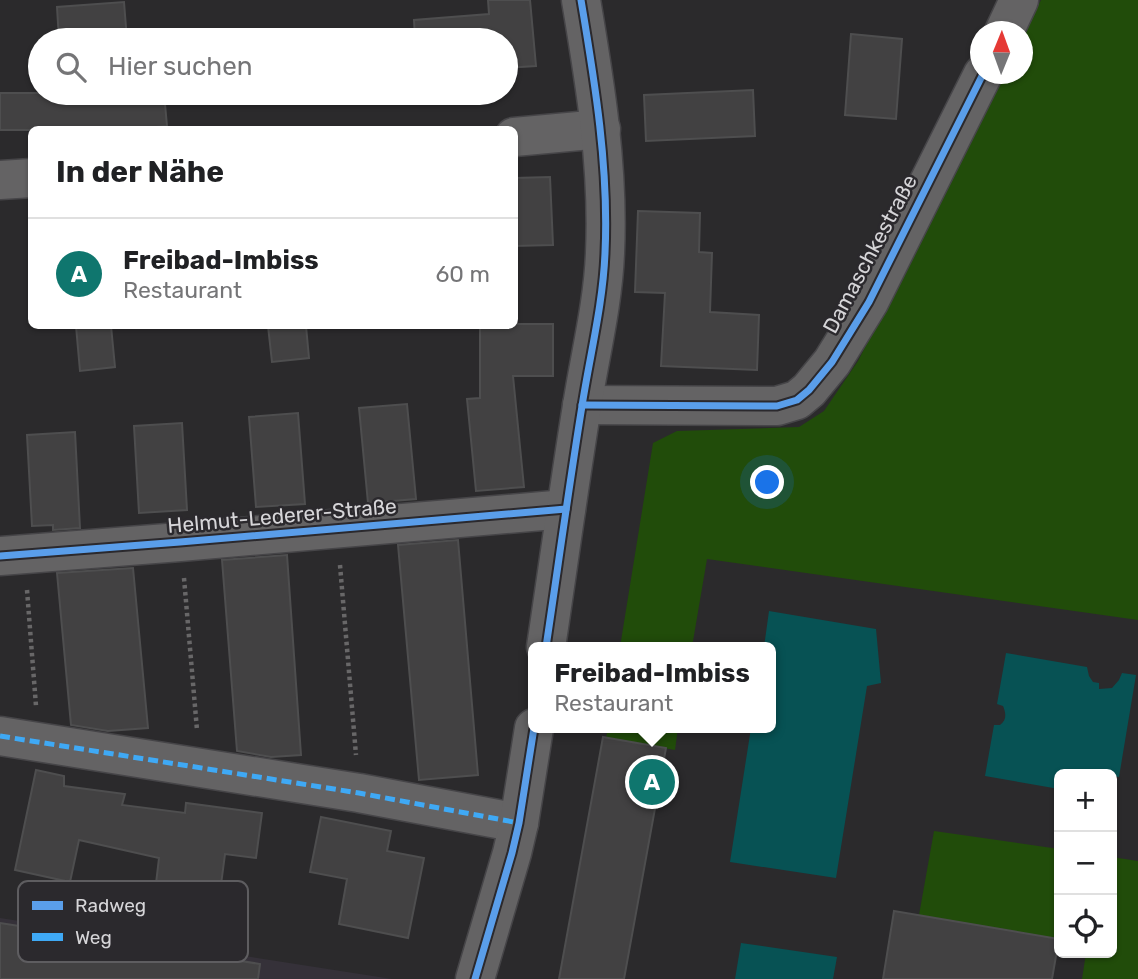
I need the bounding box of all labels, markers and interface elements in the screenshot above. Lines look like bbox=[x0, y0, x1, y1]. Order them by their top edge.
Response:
north arrow bbox=[970, 21, 1033, 84]
search box bbox=[28, 28, 518, 105]
icon: search bbox=[52, 48, 90, 86]
text: Hier suchen bbox=[108, 51, 253, 82]
text: In der Nähe bbox=[56, 154, 224, 190]
street label: Damaschkestraße bbox=[817, 170, 922, 337]
text: Freibad-Imbiss bbox=[123, 245, 319, 276]
text: A bbox=[71, 260, 87, 288]
text: 60 m bbox=[435, 260, 490, 288]
text: Restaurant bbox=[123, 276, 242, 304]
your location bbox=[750, 465, 784, 499]
street label: Helmut-Lederer-Straße bbox=[166, 493, 398, 538]
popup bbox=[528, 642, 776, 733]
text: Freibad-Imbiss bbox=[554, 658, 750, 689]
text: Restaurant bbox=[554, 689, 673, 717]
pin: A bbox=[629, 756, 675, 808]
map controls bbox=[1054, 769, 1117, 958]
button: + bbox=[1054, 769, 1117, 832]
button: − bbox=[1054, 832, 1117, 895]
legend bbox=[18, 881, 248, 962]
text: Radweg bbox=[75, 894, 146, 917]
button: locate bbox=[1054, 895, 1117, 958]
text: Weg bbox=[75, 926, 112, 949]

